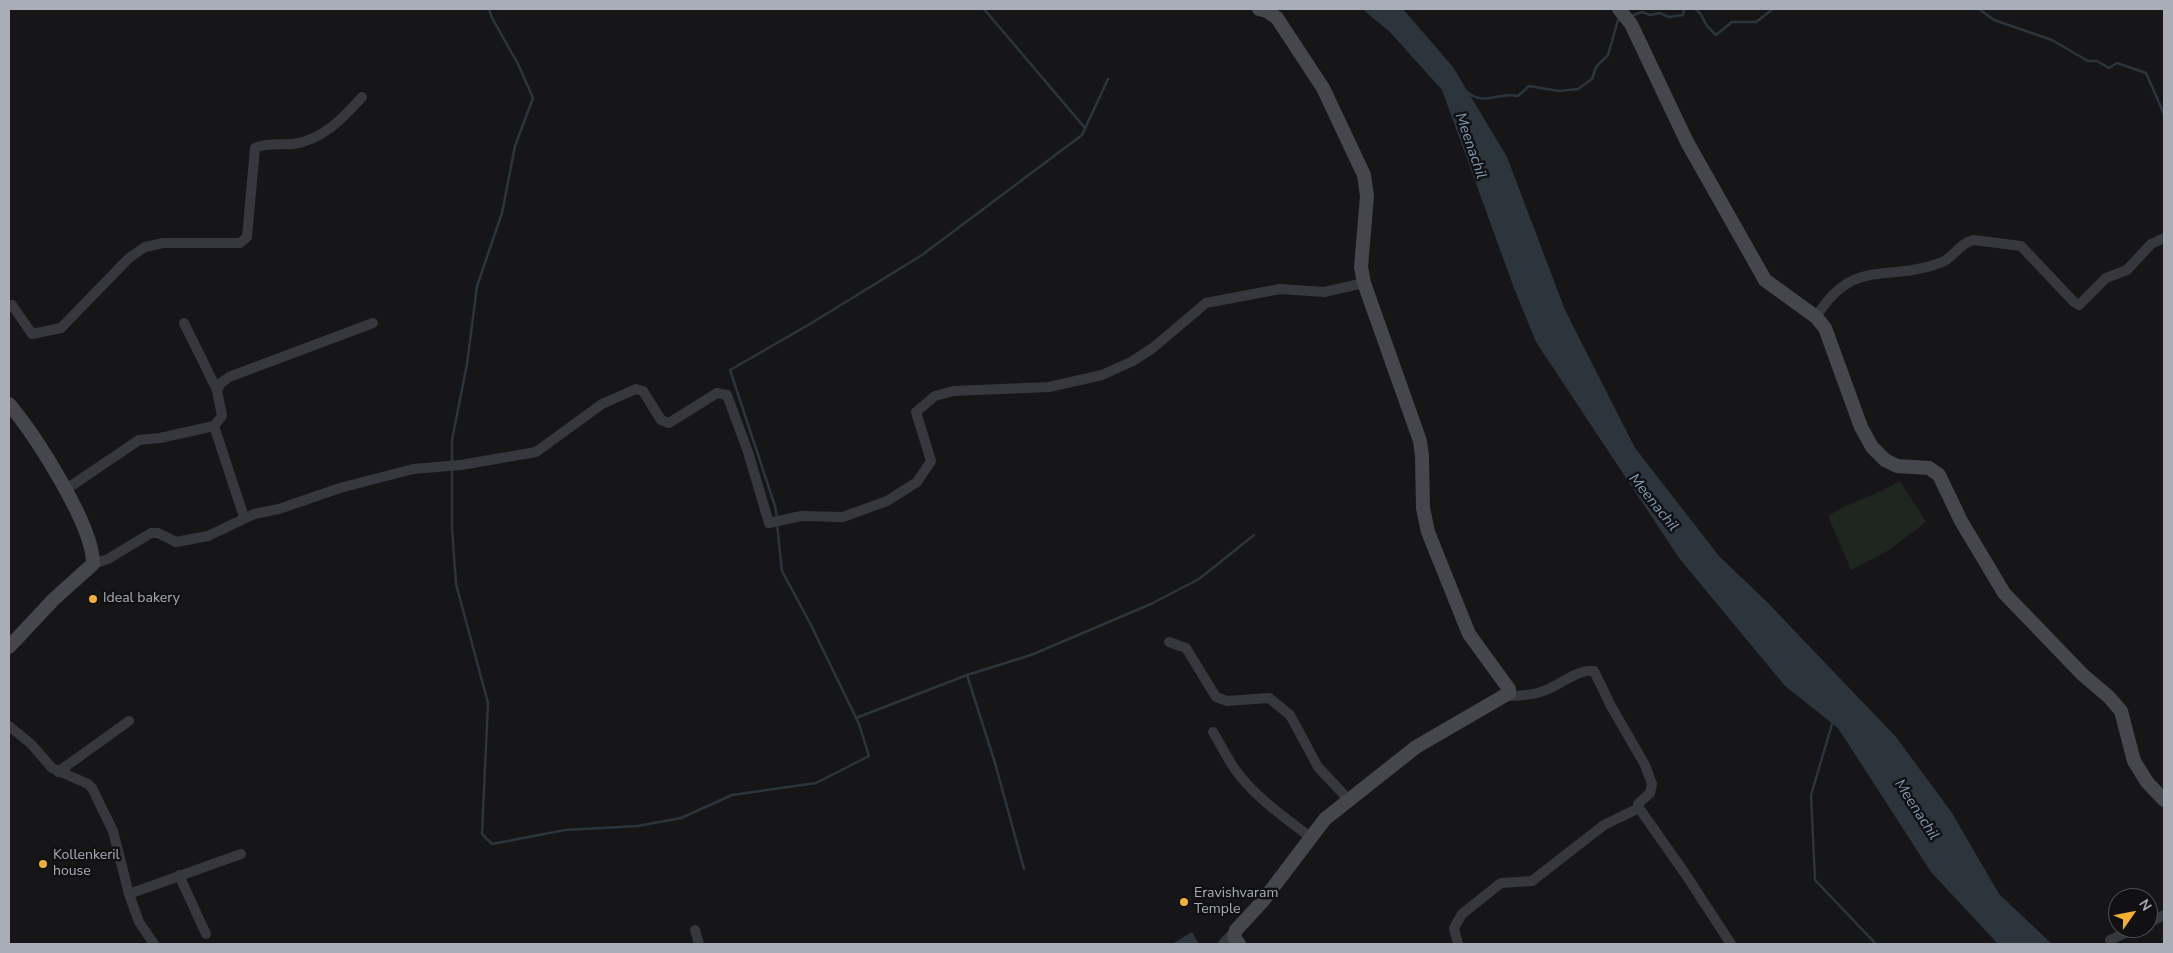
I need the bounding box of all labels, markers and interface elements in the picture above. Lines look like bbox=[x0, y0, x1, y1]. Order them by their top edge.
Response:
water label: Meenachil bbox=[1450, 111, 1490, 181]
water label: Meenachil bbox=[1624, 471, 1682, 535]
place label: Ideal bakery bbox=[103, 591, 180, 607]
marker: Ideal bakery bbox=[87, 593, 99, 605]
water label: Meenachil bbox=[1890, 776, 1942, 844]
place label: Kollenkeril house bbox=[53, 848, 120, 880]
marker: Kollenkeril house bbox=[37, 858, 49, 870]
place label: Eravishvaram Temple bbox=[1194, 886, 1278, 919]
north arrow bbox=[2108, 888, 2158, 938]
marker: Eravishvaram Temple bbox=[1178, 896, 1190, 908]
text: N bbox=[2134, 896, 2156, 915]

